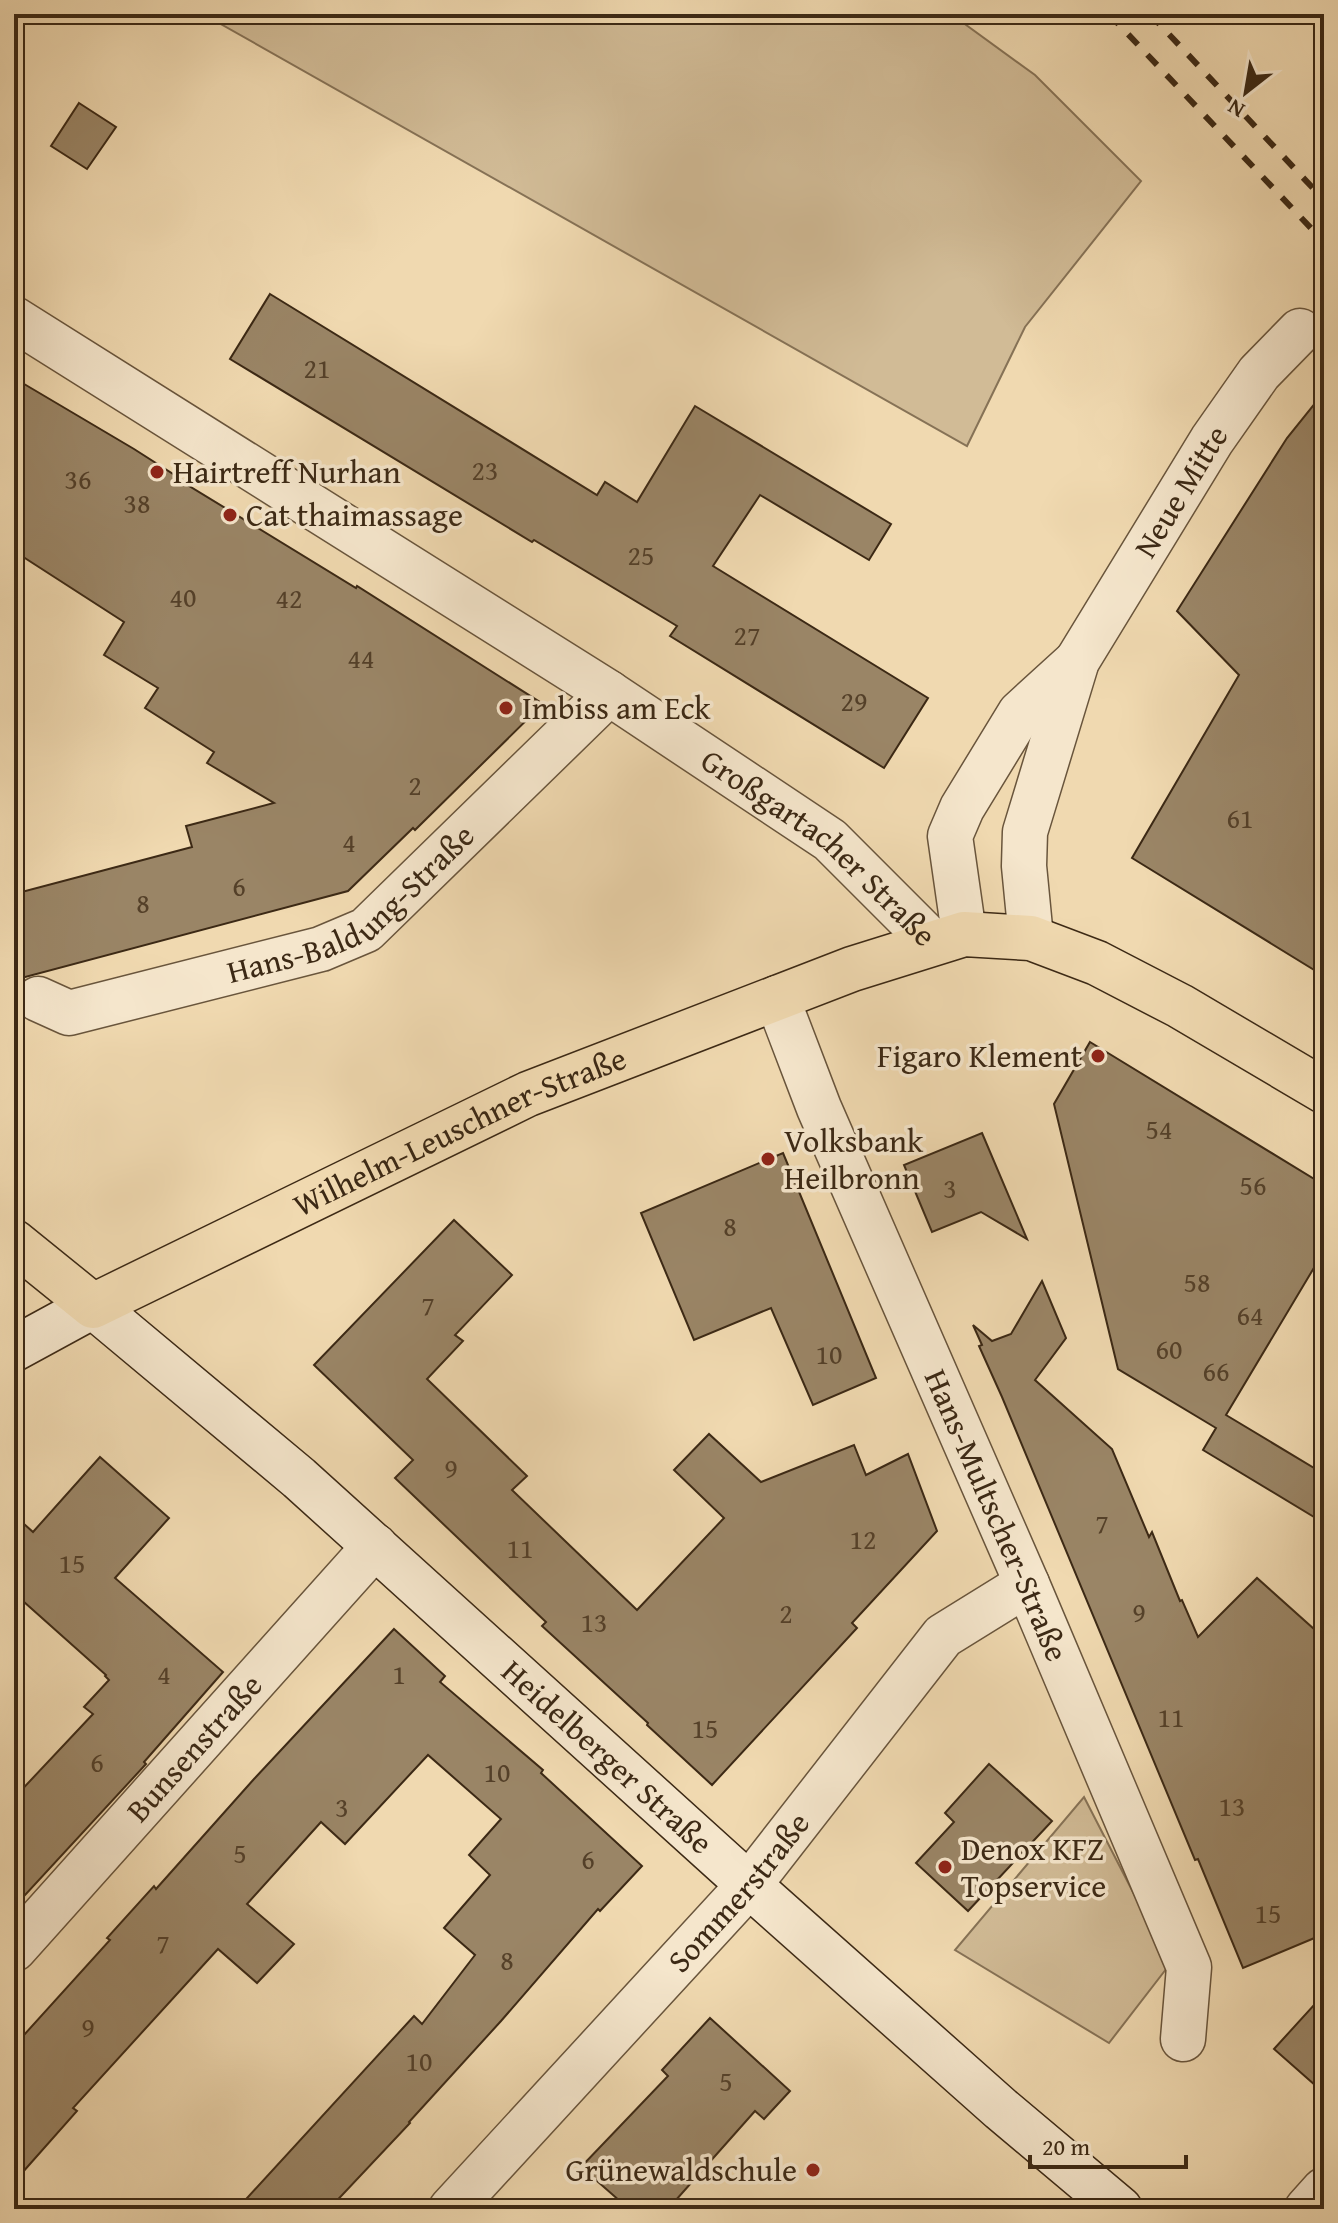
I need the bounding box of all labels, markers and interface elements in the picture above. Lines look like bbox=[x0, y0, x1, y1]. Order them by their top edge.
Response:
north arrow bbox=[1206, 52, 1286, 132]
text: N bbox=[1221, 91, 1250, 127]
house number: 21 bbox=[304, 347, 330, 388]
street label: Neue Mitte bbox=[1122, 415, 1239, 566]
place label: Hairtreff Nurhan bbox=[173, 448, 401, 495]
house number: 23 bbox=[472, 449, 498, 490]
house number: 36 bbox=[65, 458, 91, 499]
marker: Hairtreff Nurhan bbox=[148, 463, 166, 481]
house number: 38 bbox=[124, 482, 150, 523]
place label: Cat thaimassage bbox=[246, 491, 463, 538]
marker: Cat thaimassage bbox=[221, 506, 239, 524]
house number: 25 bbox=[628, 534, 654, 575]
house number: 40 bbox=[170, 576, 196, 617]
house number: 42 bbox=[276, 577, 302, 618]
house number: 27 bbox=[734, 614, 760, 655]
house number: 44 bbox=[348, 637, 374, 678]
house number: 29 bbox=[841, 680, 867, 721]
place label: Imbiss am Eck bbox=[522, 684, 711, 731]
marker: Imbiss am Eck bbox=[497, 699, 515, 717]
street label: Großgartacher Straße bbox=[692, 737, 948, 957]
house number: 2 bbox=[408, 764, 422, 805]
house number: 61 bbox=[1227, 797, 1253, 838]
street label: Hans-Baldung-Straße bbox=[222, 813, 485, 995]
house number: 4 bbox=[342, 821, 356, 862]
house number: 6 bbox=[232, 865, 246, 906]
house number: 8 bbox=[136, 882, 150, 923]
place label: Figaro Klement bbox=[877, 1032, 1082, 1079]
street label: Wilhelm-Leuschner-Straße bbox=[285, 1034, 633, 1228]
marker: Figaro Klement bbox=[1089, 1047, 1107, 1065]
house number: 54 bbox=[1146, 1108, 1172, 1149]
place label: Volksbank Heilbronn bbox=[784, 1117, 924, 1201]
marker: Volksbank Heilbronn bbox=[759, 1150, 777, 1168]
house number: 56 bbox=[1240, 1164, 1266, 1205]
house number: 3 bbox=[943, 1167, 957, 1208]
house number: 8 bbox=[723, 1205, 737, 1246]
house number: 58 bbox=[1184, 1261, 1210, 1302]
house number: 7 bbox=[421, 1284, 435, 1325]
house number: 64 bbox=[1237, 1294, 1263, 1335]
house number: 60 bbox=[1156, 1328, 1182, 1369]
house number: 10 bbox=[816, 1333, 842, 1374]
house number: 66 bbox=[1203, 1350, 1229, 1391]
street label: Hans-Multscher-Straße bbox=[913, 1362, 1081, 1668]
house number: 9 bbox=[444, 1447, 458, 1488]
house number: 7 bbox=[1095, 1502, 1109, 1543]
house number: 12 bbox=[850, 1518, 876, 1559]
house number: 11 bbox=[507, 1527, 533, 1568]
house number: 15 bbox=[59, 1542, 85, 1583]
house number: 9 bbox=[1132, 1591, 1146, 1632]
house number: 2 bbox=[779, 1592, 793, 1633]
house number: 13 bbox=[581, 1601, 607, 1642]
street label: Heidelberger Straße bbox=[491, 1648, 724, 1865]
house number: 4 bbox=[157, 1653, 171, 1694]
house number: 1 bbox=[392, 1653, 406, 1694]
street label: Bunsenstraße bbox=[115, 1663, 273, 1832]
house number: 11 bbox=[1158, 1696, 1184, 1737]
house number: 15 bbox=[692, 1707, 718, 1748]
house number: 6 bbox=[90, 1741, 104, 1782]
house number: 10 bbox=[484, 1751, 510, 1792]
house number: 13 bbox=[1219, 1785, 1245, 1826]
house number: 3 bbox=[335, 1786, 349, 1827]
street label: Sommerstraße bbox=[656, 1802, 821, 1982]
place label: Denox KFZ Topservice bbox=[961, 1825, 1106, 1909]
house number: 5 bbox=[233, 1832, 247, 1873]
house number: 6 bbox=[581, 1838, 595, 1879]
marker: Denox KFZ Topservice bbox=[936, 1858, 954, 1876]
house number: 15 bbox=[1255, 1892, 1281, 1933]
house number: 7 bbox=[156, 1922, 170, 1963]
house number: 8 bbox=[500, 1939, 514, 1980]
house number: 9 bbox=[81, 2006, 95, 2047]
house number: 10 bbox=[406, 2040, 432, 2081]
house number: 5 bbox=[719, 2060, 733, 2101]
scale bar bbox=[1030, 2119, 1186, 2169]
text: 20 m bbox=[1042, 2129, 1090, 2164]
place label: Grünewaldschule bbox=[566, 2146, 797, 2193]
marker: Grünewaldschule bbox=[804, 2161, 822, 2179]

